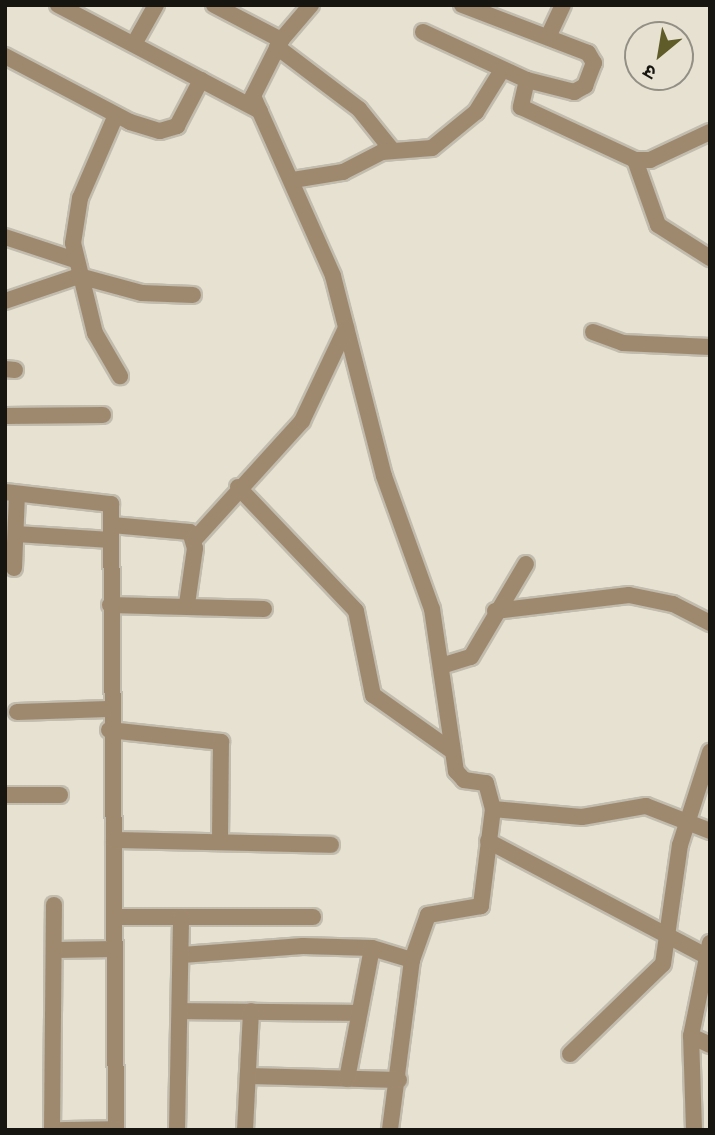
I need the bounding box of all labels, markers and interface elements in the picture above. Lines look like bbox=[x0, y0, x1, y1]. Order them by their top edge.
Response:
north arrow bbox=[624, 21, 694, 91]
text: उ bbox=[639, 60, 660, 86]

